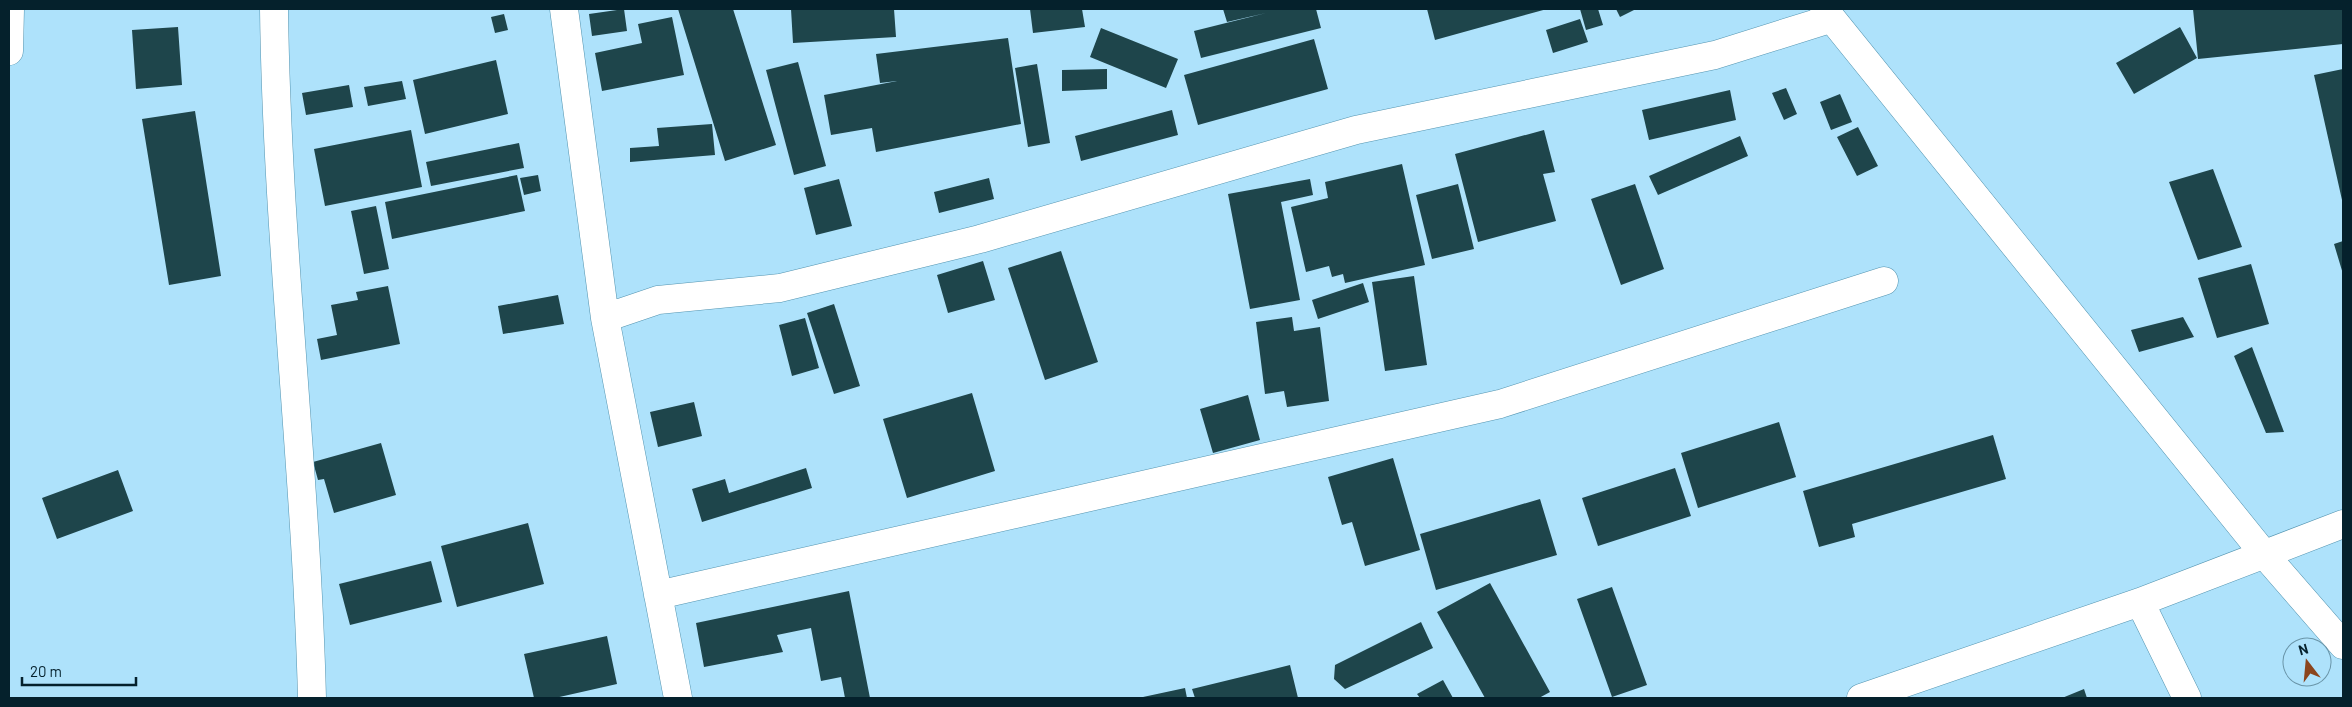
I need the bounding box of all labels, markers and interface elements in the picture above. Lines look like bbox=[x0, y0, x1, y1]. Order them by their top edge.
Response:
north arrow bbox=[2282, 637, 2332, 687]
text: N bbox=[2296, 640, 2310, 658]
scale bar bbox=[22, 654, 136, 686]
text: 20 m bbox=[30, 662, 62, 680]

